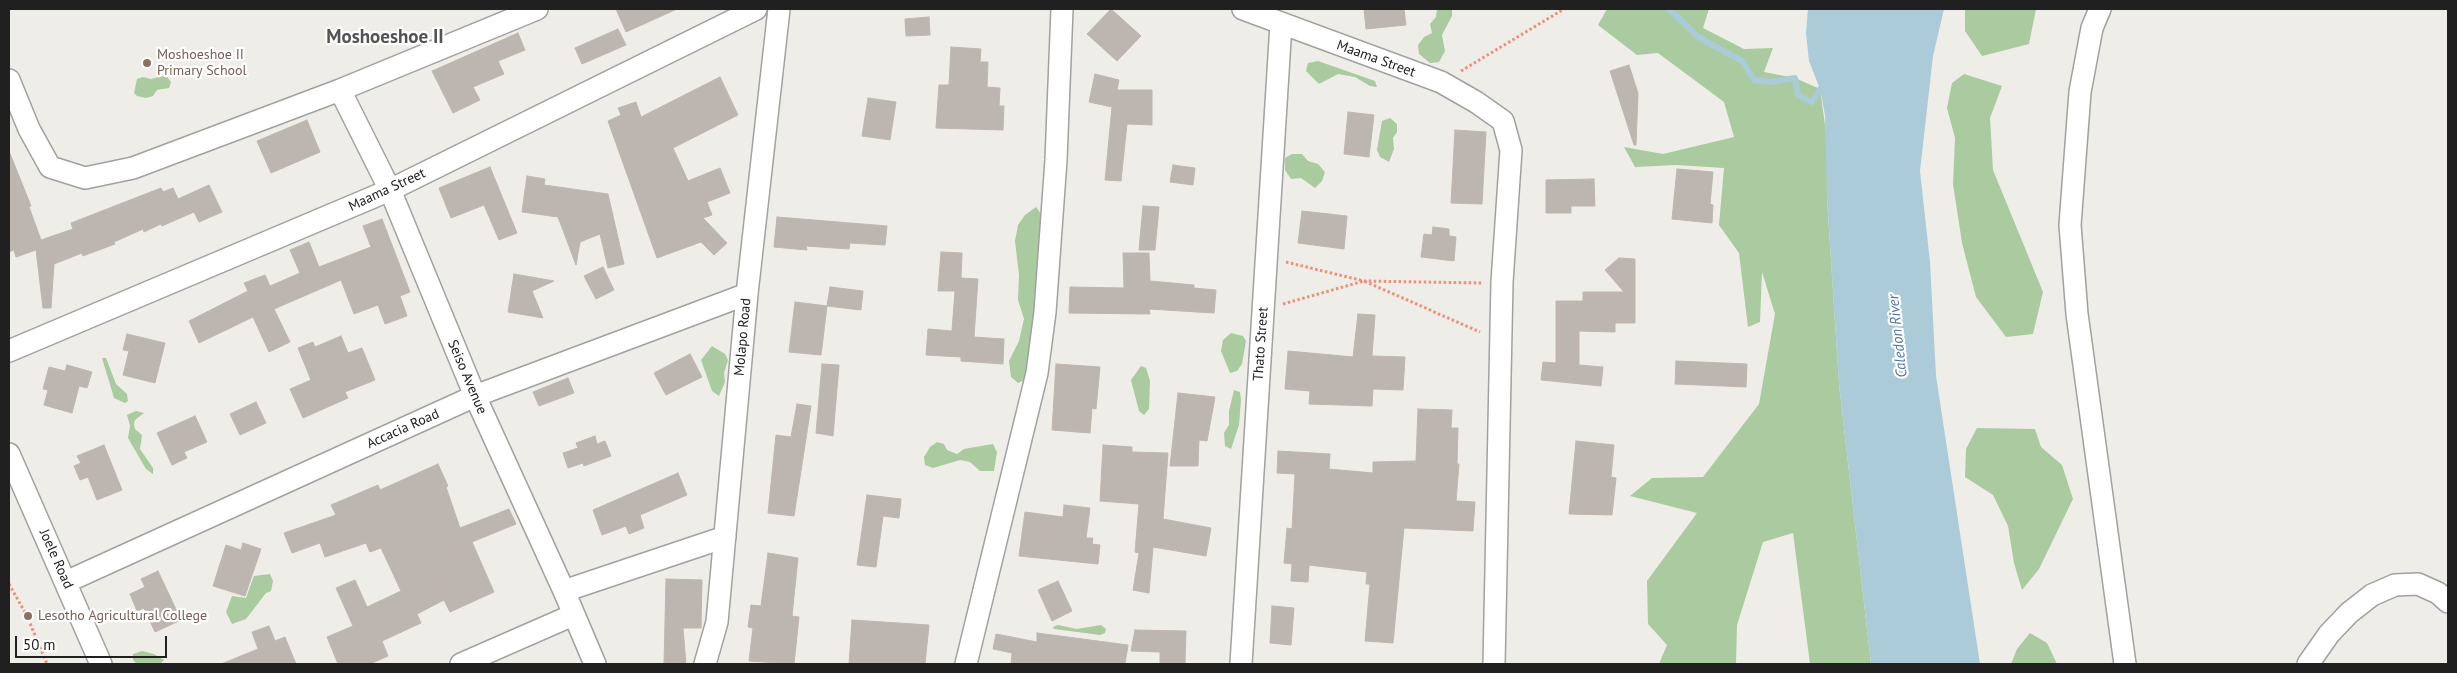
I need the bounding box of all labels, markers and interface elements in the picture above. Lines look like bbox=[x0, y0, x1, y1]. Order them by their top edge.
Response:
district label: Moshoeshoe II bbox=[326, 27, 444, 49]
street label: Maama Street bbox=[1334, 37, 1418, 81]
place label: Moshoeshoe II Primary School bbox=[157, 47, 247, 80]
marker: Moshoeshoe II Primary School bbox=[141, 57, 153, 69]
street label: Maama Street bbox=[346, 165, 428, 215]
water label: Caledon River bbox=[1885, 294, 1911, 378]
street label: Molapo Road bbox=[731, 297, 755, 377]
street label: Thato Street bbox=[1250, 307, 1272, 381]
street label: Seiso Avenue bbox=[444, 337, 490, 417]
street label: Accacia Road bbox=[364, 406, 442, 452]
street label: Joele Road bbox=[35, 527, 77, 591]
place label: Lesotho Agricultural College bbox=[38, 608, 207, 624]
marker: Lesotho Agricultural College bbox=[22, 610, 34, 622]
scale bar bbox=[18, 626, 170, 658]
text: 50 m bbox=[23, 635, 56, 654]

